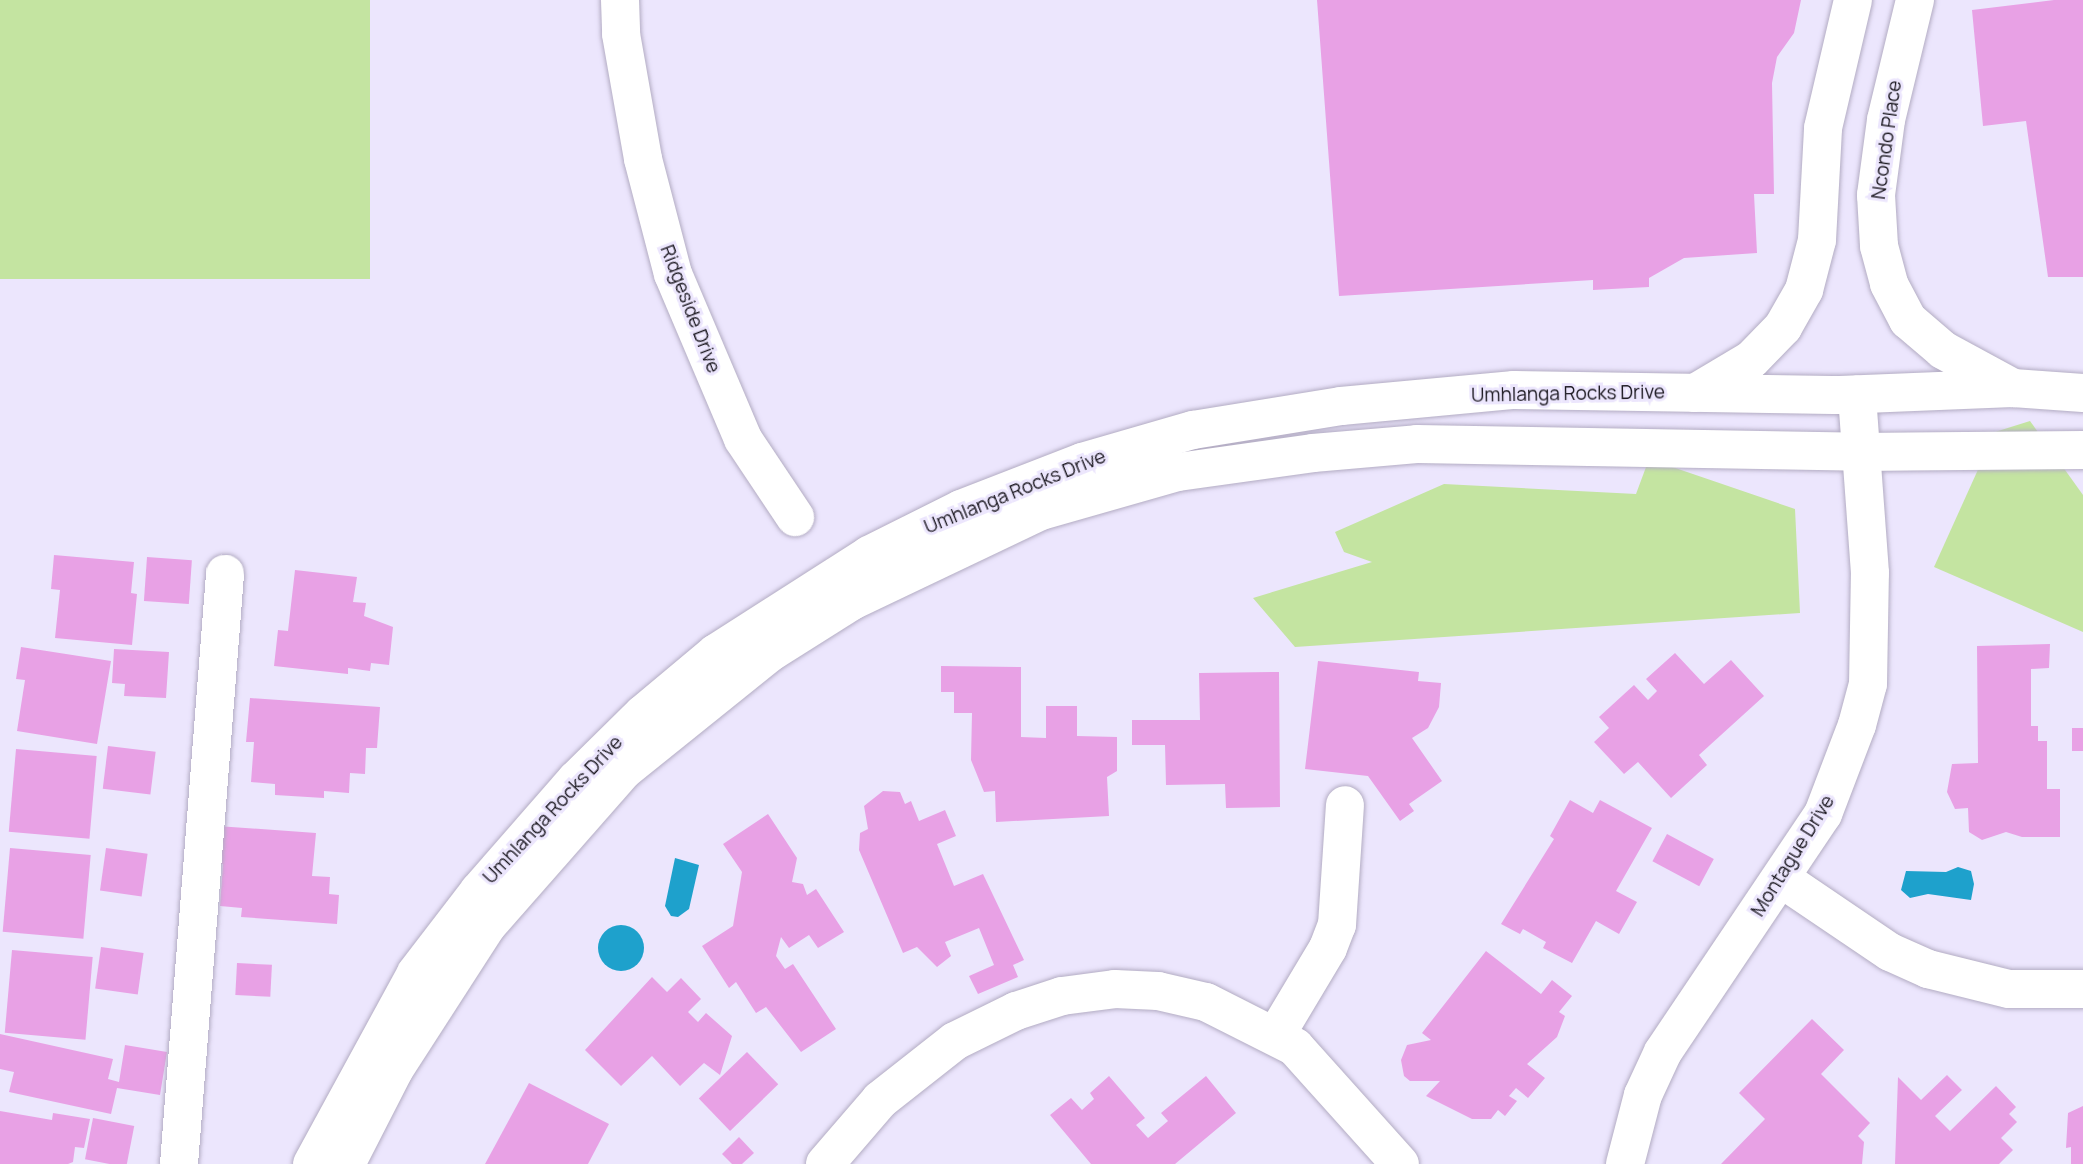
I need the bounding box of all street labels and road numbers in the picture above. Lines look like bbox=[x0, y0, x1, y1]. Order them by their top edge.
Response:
street label: Ncondo Place bbox=[1867, 79, 1907, 201]
street label: Ridgeside Drive bbox=[655, 242, 725, 376]
street label: Umhlanga Rocks Drive bbox=[1471, 381, 1665, 407]
street label: Umhlanga Rocks Drive bbox=[921, 445, 1109, 539]
street label: Umhlanga Rocks Drive bbox=[479, 731, 627, 889]
street label: Montague Drive bbox=[1747, 791, 1839, 921]

